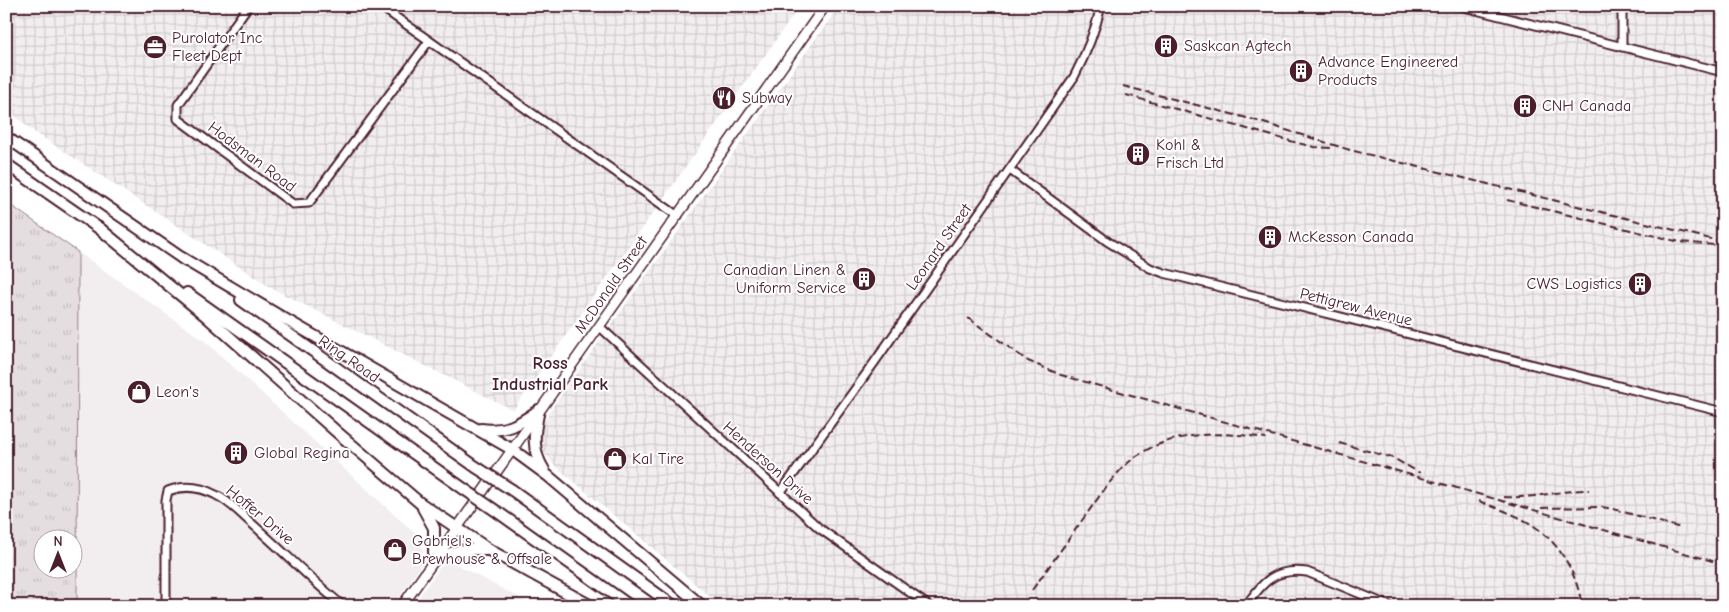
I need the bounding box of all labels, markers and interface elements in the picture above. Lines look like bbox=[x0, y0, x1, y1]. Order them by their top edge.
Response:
place label: Purolator Inc Fleet Dept bbox=[172, 29, 263, 65]
building icon: Saskcan Agtech bbox=[1153, 33, 1179, 59]
office icon: Purolator Inc Fleet Dept bbox=[142, 34, 168, 60]
place label: Saskcan Agtech bbox=[1184, 37, 1292, 55]
place label: Advance Engineered Products bbox=[1318, 53, 1458, 89]
building icon: Advance Engineered Products bbox=[1288, 58, 1314, 84]
restaurant icon: Subway bbox=[711, 85, 737, 111]
place label: Subway bbox=[742, 89, 793, 107]
building icon: CNH Canada bbox=[1512, 93, 1538, 119]
place label: CNH Canada bbox=[1542, 97, 1631, 115]
street label: Hodsman Road bbox=[204, 118, 300, 196]
place label: Kohl & Frisch Ltd bbox=[1156, 136, 1224, 172]
building icon: Kohl & Frisch Ltd bbox=[1125, 141, 1151, 167]
street label: Leonard Street bbox=[903, 200, 976, 294]
building icon: McKesson Canada bbox=[1257, 224, 1283, 250]
place label: McKesson Canada bbox=[1288, 228, 1414, 246]
street label: McDonald Street bbox=[571, 233, 651, 337]
place label: Canadian Linen & Uniform Service bbox=[723, 261, 846, 297]
building icon: Canadian Linen & Uniform Service bbox=[851, 266, 877, 292]
building icon: CWS Logistics bbox=[1627, 271, 1653, 297]
place label: CWS Logistics bbox=[1527, 275, 1622, 293]
street label: Pettigrew Avenue bbox=[1298, 284, 1414, 330]
street label: Ring Road bbox=[315, 331, 383, 387]
district label: Ross Industrial Park bbox=[492, 353, 608, 395]
shop icon: Leon's bbox=[126, 379, 152, 405]
place label: Leon's bbox=[156, 383, 199, 401]
street label: Henderson Drive bbox=[719, 418, 817, 508]
building icon: Global Regina bbox=[223, 440, 249, 466]
place label: Global Regina bbox=[254, 444, 350, 462]
shop icon: Kal Tire bbox=[602, 446, 628, 472]
place label: Kal Tire bbox=[632, 450, 684, 468]
street label: Hoffer Drive bbox=[223, 482, 297, 548]
north arrow bbox=[32, 530, 82, 580]
place label: Gabriel's Brewhouse & Offsale bbox=[412, 532, 552, 568]
text: N bbox=[53, 533, 63, 550]
shop icon: Gabriel's Brewhouse & Offsale bbox=[382, 537, 408, 563]

